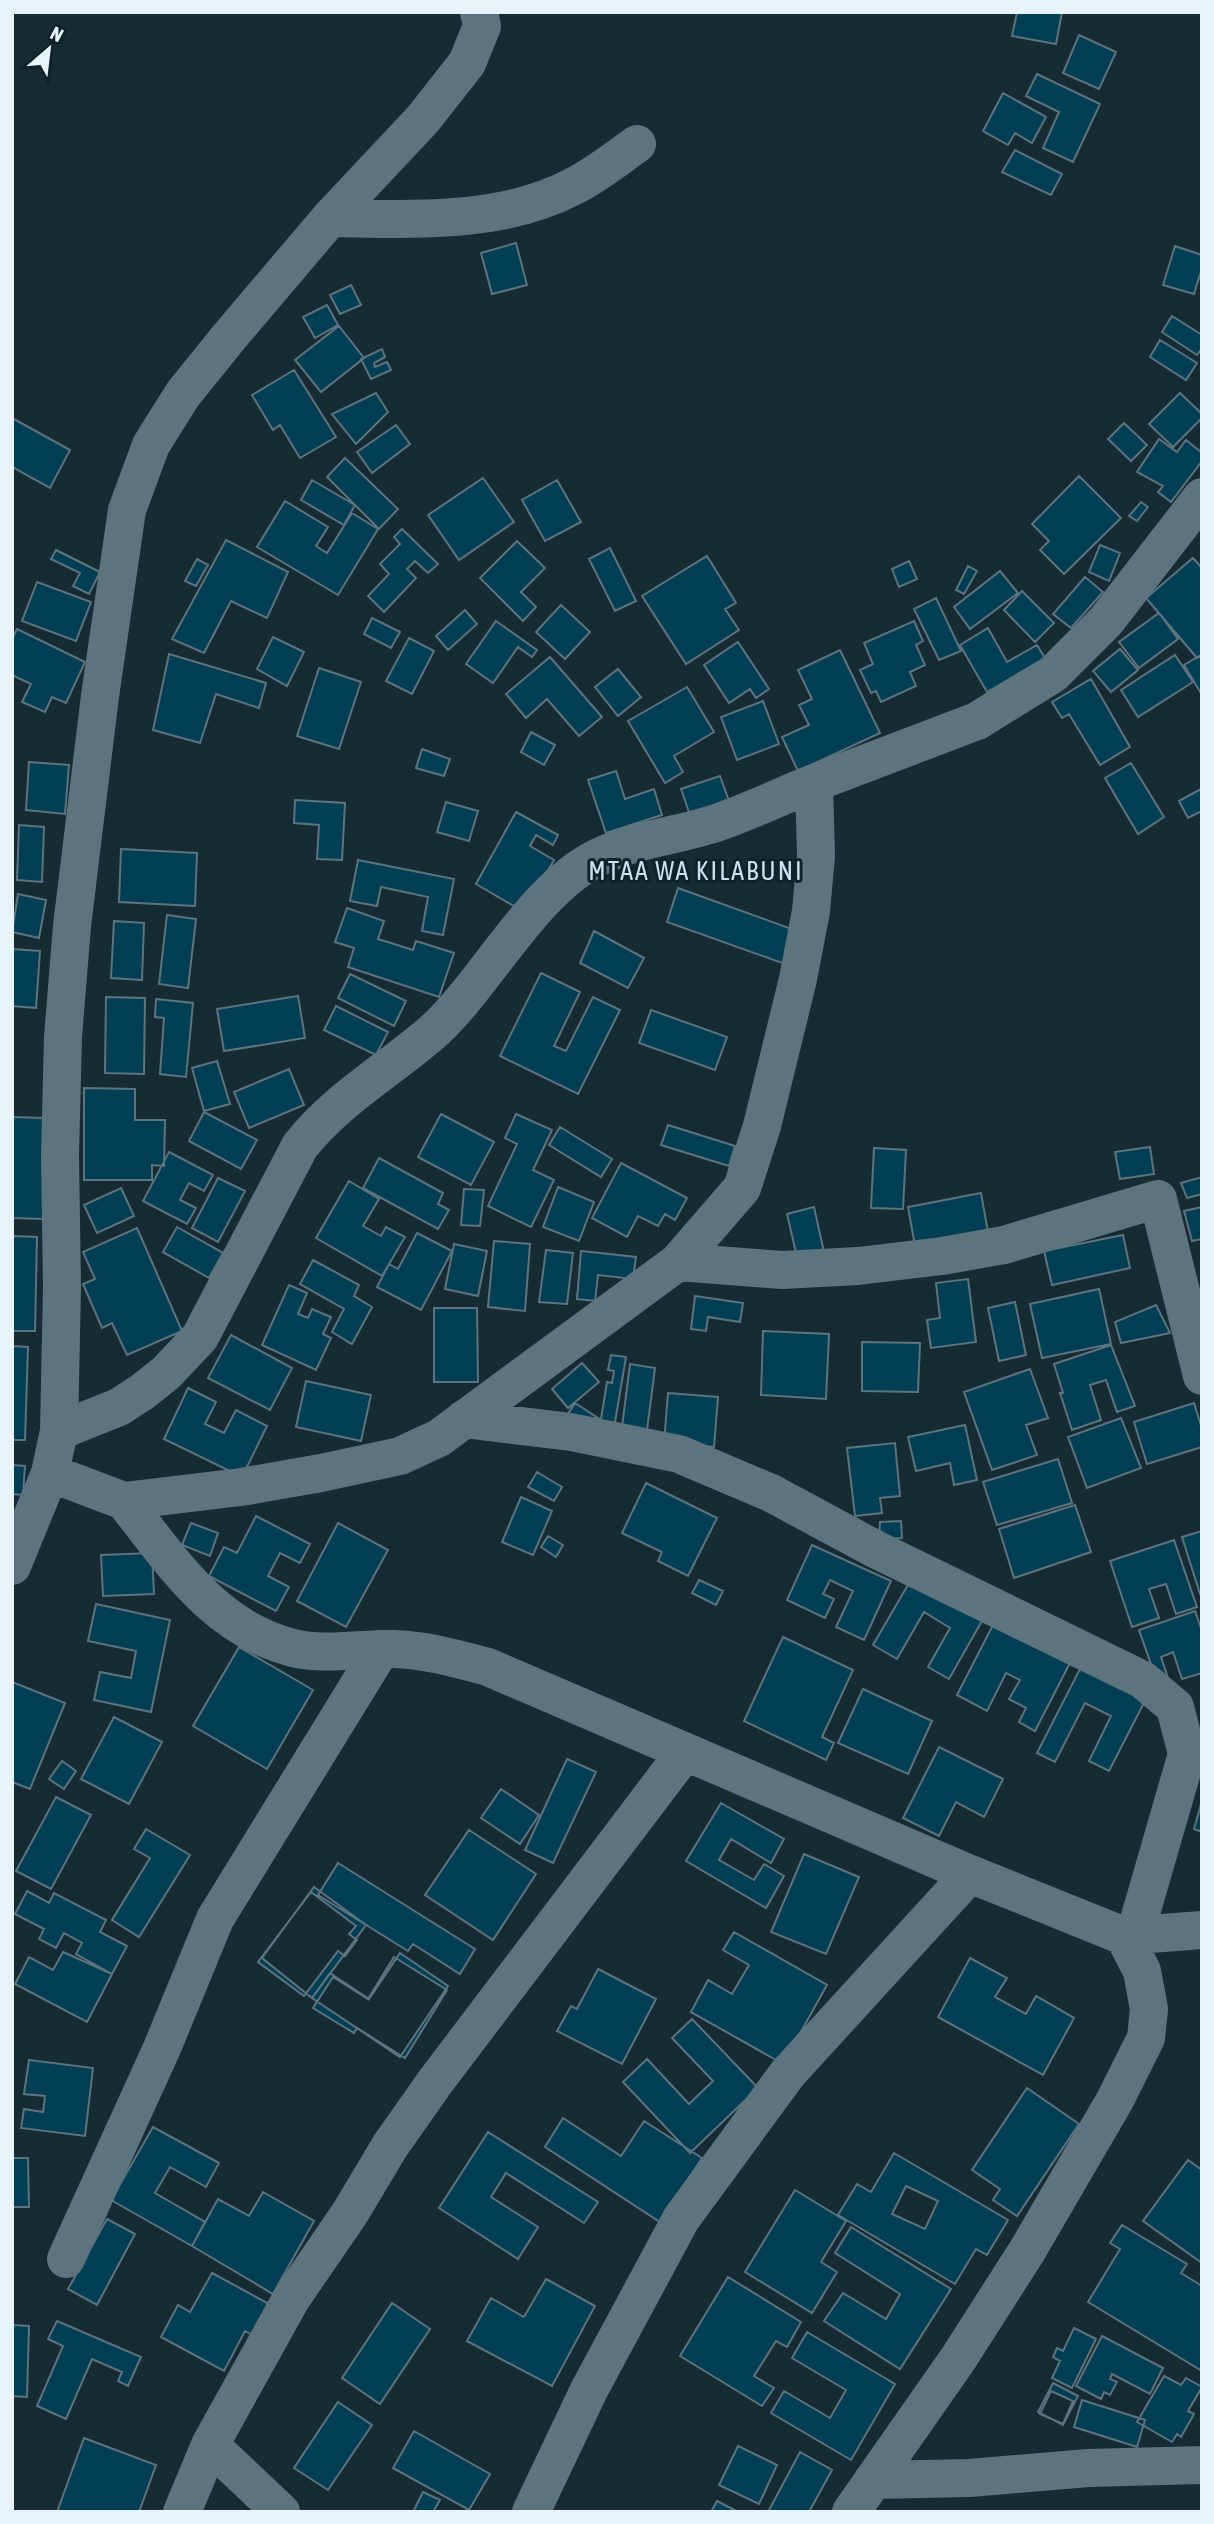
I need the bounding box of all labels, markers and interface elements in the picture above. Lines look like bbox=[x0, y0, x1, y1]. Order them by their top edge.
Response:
north arrow bbox=[14, 14, 84, 84]
text: N bbox=[47, 22, 67, 46]
district label: MTAA WA KILABUNI bbox=[588, 856, 804, 886]

